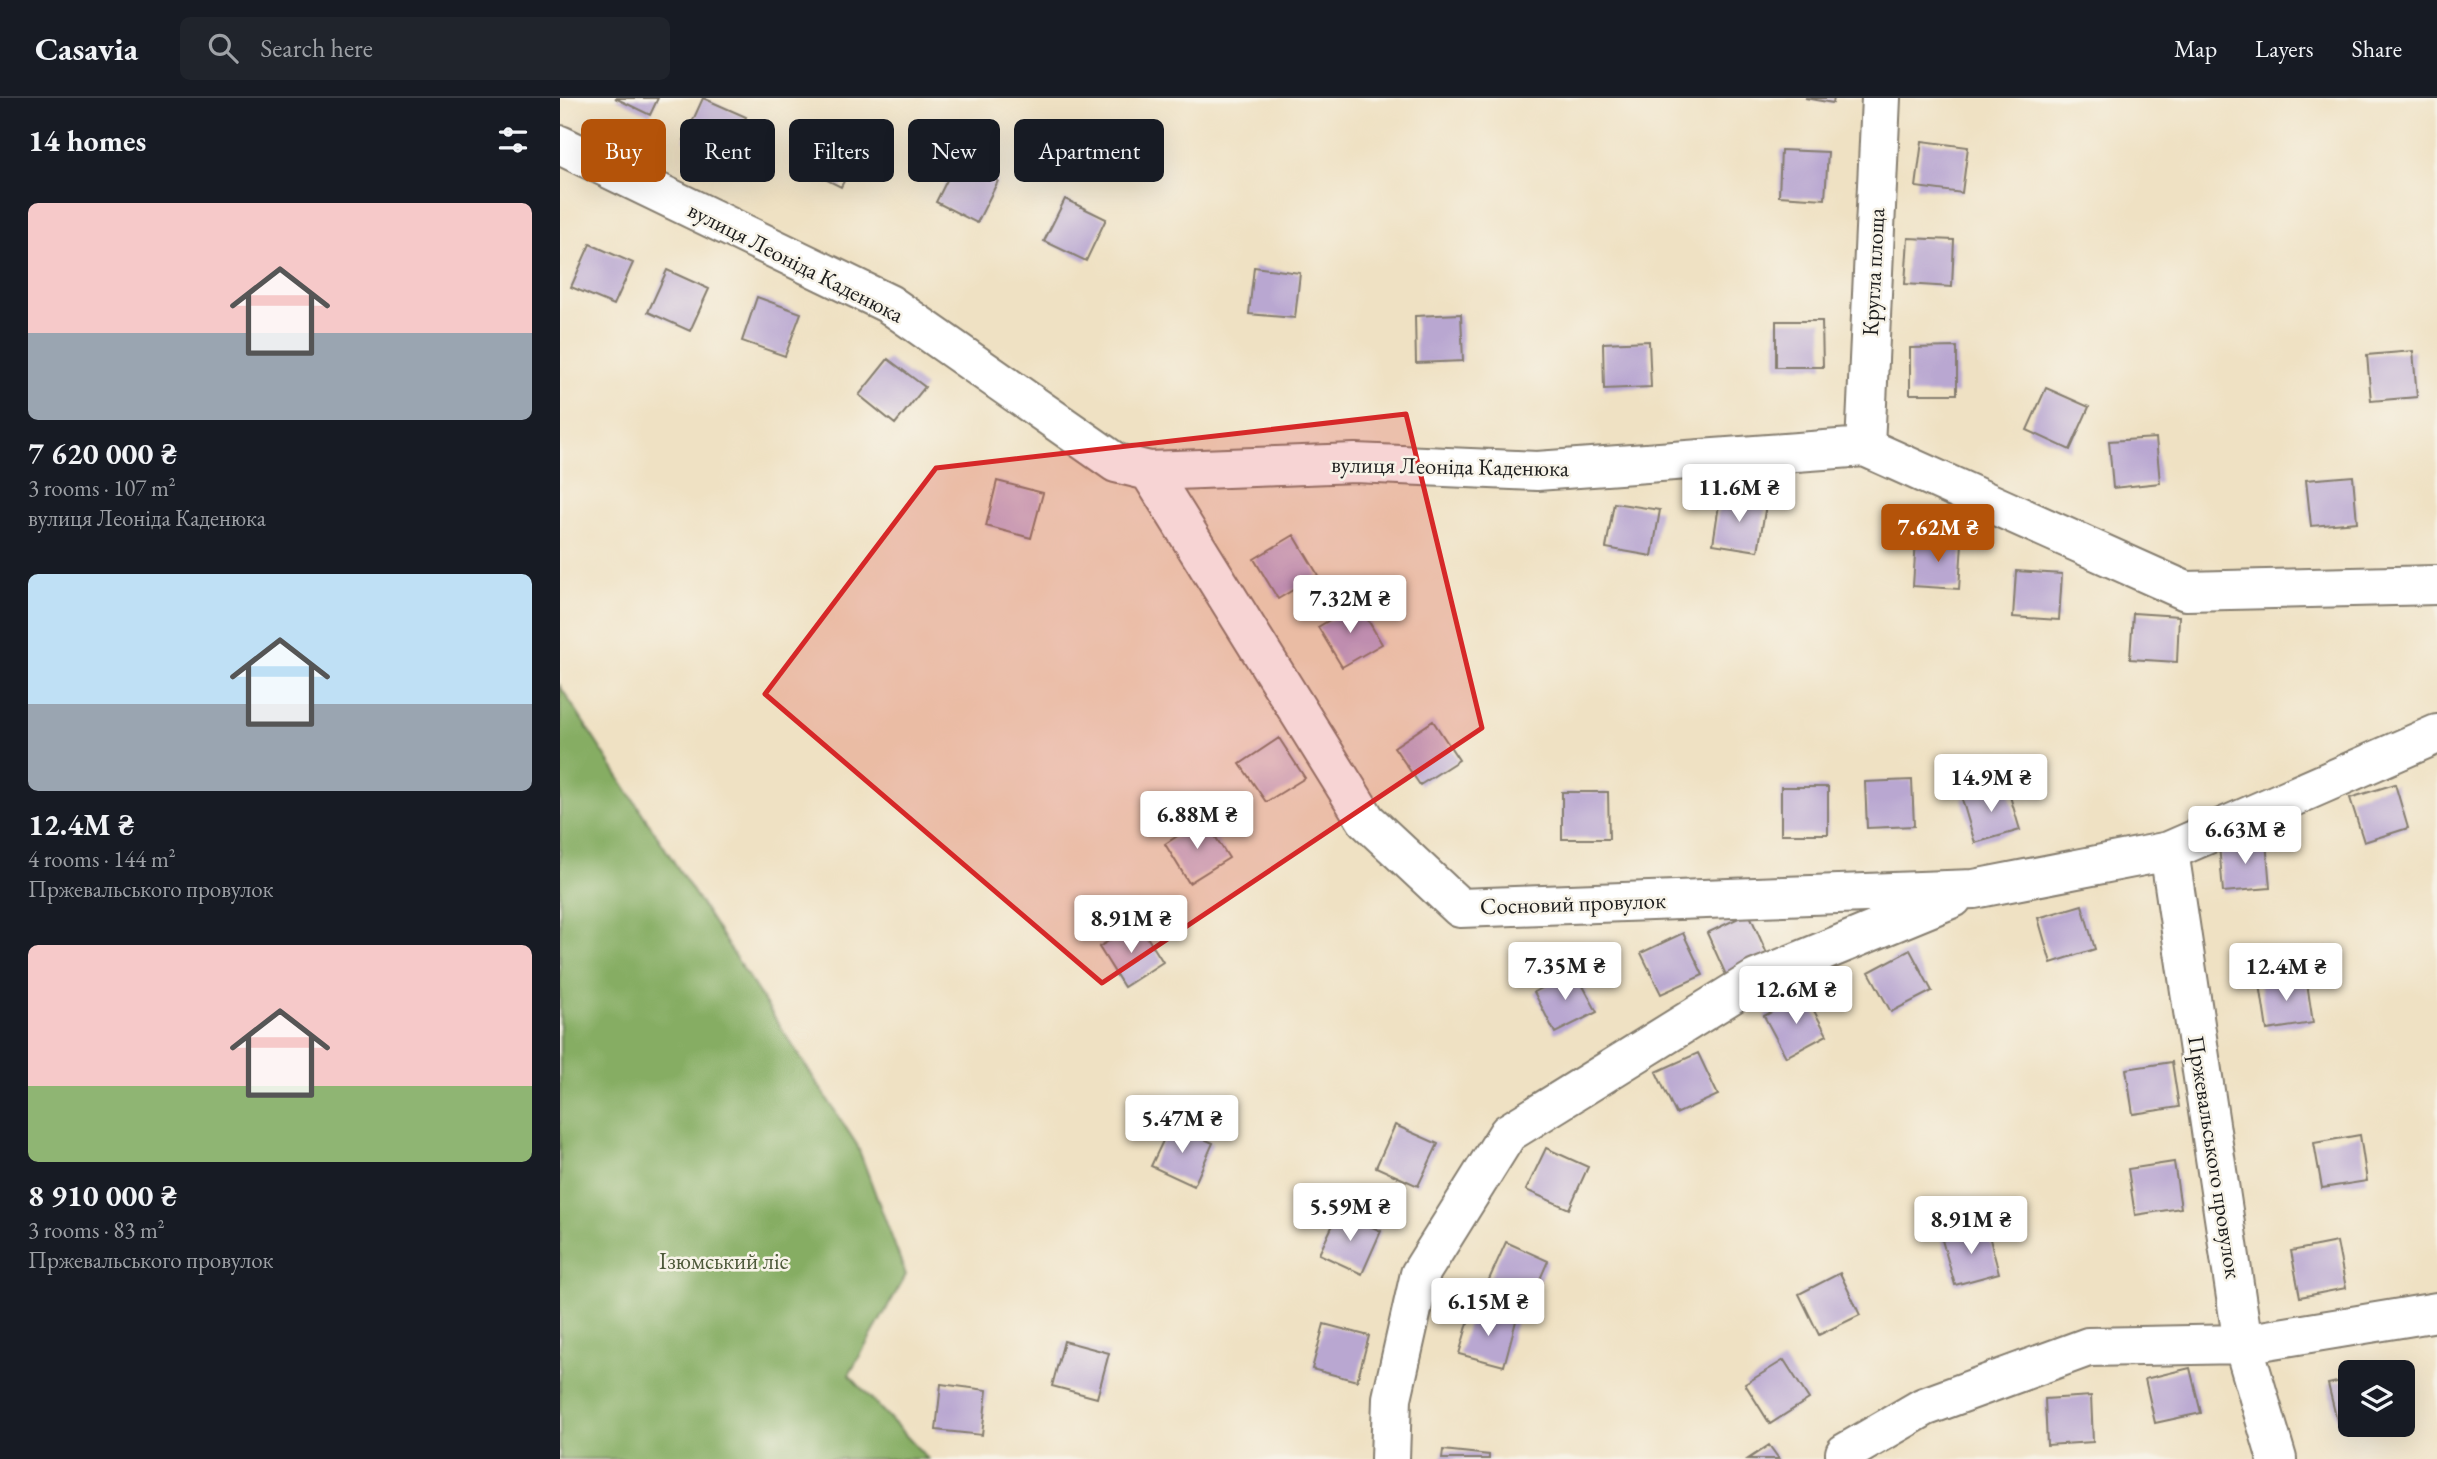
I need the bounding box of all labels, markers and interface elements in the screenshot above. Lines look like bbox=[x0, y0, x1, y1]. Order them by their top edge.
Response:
search box bbox=[180, 17, 670, 80]
text: Casavia bbox=[35, 27, 138, 70]
icon: search bbox=[204, 29, 242, 67]
text: Search here bbox=[260, 31, 373, 65]
text: Map bbox=[2174, 33, 2217, 64]
text: Layers bbox=[2255, 33, 2314, 64]
text: Share bbox=[2352, 33, 2402, 64]
chip: Buy bbox=[581, 119, 666, 182]
chip: Rent bbox=[680, 119, 775, 182]
chip: Filters bbox=[789, 119, 894, 182]
chip: New bbox=[908, 119, 1000, 182]
chip: Apartment bbox=[1014, 119, 1164, 182]
text: 14 homes bbox=[28, 121, 146, 160]
icon: filters bbox=[494, 121, 532, 159]
street label: вулиця Леоніда Каденюка bbox=[683, 195, 910, 330]
street label: Кругла площа bbox=[1855, 206, 1891, 337]
icon: home bbox=[217, 248, 343, 374]
text: 7 620 000 ₴ bbox=[28, 434, 177, 473]
street label: вулиця Леоніда Каденюка bbox=[1331, 449, 1570, 483]
pin: 11.6M ₴ bbox=[1674, 464, 1804, 524]
text: 11.6M ₴ bbox=[1698, 472, 1780, 502]
text: 3 rooms · 107 m² bbox=[28, 473, 176, 503]
text: вулиця Леоніда Каденюка bbox=[28, 503, 266, 533]
pin: 7.62M ₴ bbox=[1873, 504, 2003, 564]
text: 7.62M ₴ bbox=[1897, 512, 1979, 542]
pin: 7.32M ₴ bbox=[1285, 575, 1415, 635]
text: 7.32M ₴ bbox=[1309, 583, 1391, 613]
icon: home bbox=[217, 619, 343, 745]
pin: 14.9M ₴ bbox=[1926, 754, 2056, 814]
text: 14.9M ₴ bbox=[1950, 762, 2032, 792]
pin: 6.88M ₴ bbox=[1132, 792, 1262, 851]
text: 6.88M ₴ bbox=[1156, 799, 1238, 829]
text: 12.4M ₴ bbox=[28, 805, 134, 844]
pin: 6.63M ₴ bbox=[2180, 806, 2310, 866]
text: 6.63M ₴ bbox=[2204, 814, 2286, 844]
text: 4 rooms · 144 m² bbox=[28, 844, 176, 874]
text: Пржевальського провулок bbox=[28, 874, 274, 904]
street label: Сосновий провулок bbox=[1480, 885, 1666, 921]
pin: 8.91M ₴ bbox=[1066, 896, 1196, 955]
text: 8.91M ₴ bbox=[1090, 903, 1172, 933]
pin: 7.35M ₴ bbox=[1500, 942, 1630, 1002]
pin: 12.4M ₴ bbox=[2221, 944, 2351, 1003]
text: 7.35M ₴ bbox=[1524, 950, 1606, 980]
text: 12.4M ₴ bbox=[2245, 951, 2327, 981]
pin: 12.6M ₴ bbox=[1731, 967, 1861, 1026]
text: 12.6M ₴ bbox=[1755, 974, 1837, 1004]
icon: home bbox=[217, 990, 343, 1116]
street label: Пржевальського провулок bbox=[2181, 1033, 2249, 1281]
pin: 5.47M ₴ bbox=[1117, 1096, 1247, 1155]
text: 5.47M ₴ bbox=[1141, 1103, 1223, 1133]
text: 8 910 000 ₴ bbox=[28, 1176, 177, 1215]
pin: 5.59M ₴ bbox=[1285, 1184, 1415, 1243]
text: 5.59M ₴ bbox=[1309, 1191, 1391, 1221]
pin: 8.91M ₴ bbox=[1906, 1196, 2036, 1256]
text: 8.91M ₴ bbox=[1930, 1204, 2012, 1234]
text: 3 rooms · 83 m² bbox=[28, 1215, 165, 1245]
text: Пржевальського провулок bbox=[28, 1245, 274, 1275]
park label: Ізюмський ліс bbox=[659, 1246, 789, 1276]
pin: 6.15M ₴ bbox=[1423, 1278, 1553, 1338]
text: 6.15M ₴ bbox=[1447, 1286, 1529, 1316]
map controls bbox=[2338, 1360, 2415, 1437]
button: layers bbox=[2338, 1360, 2415, 1437]

